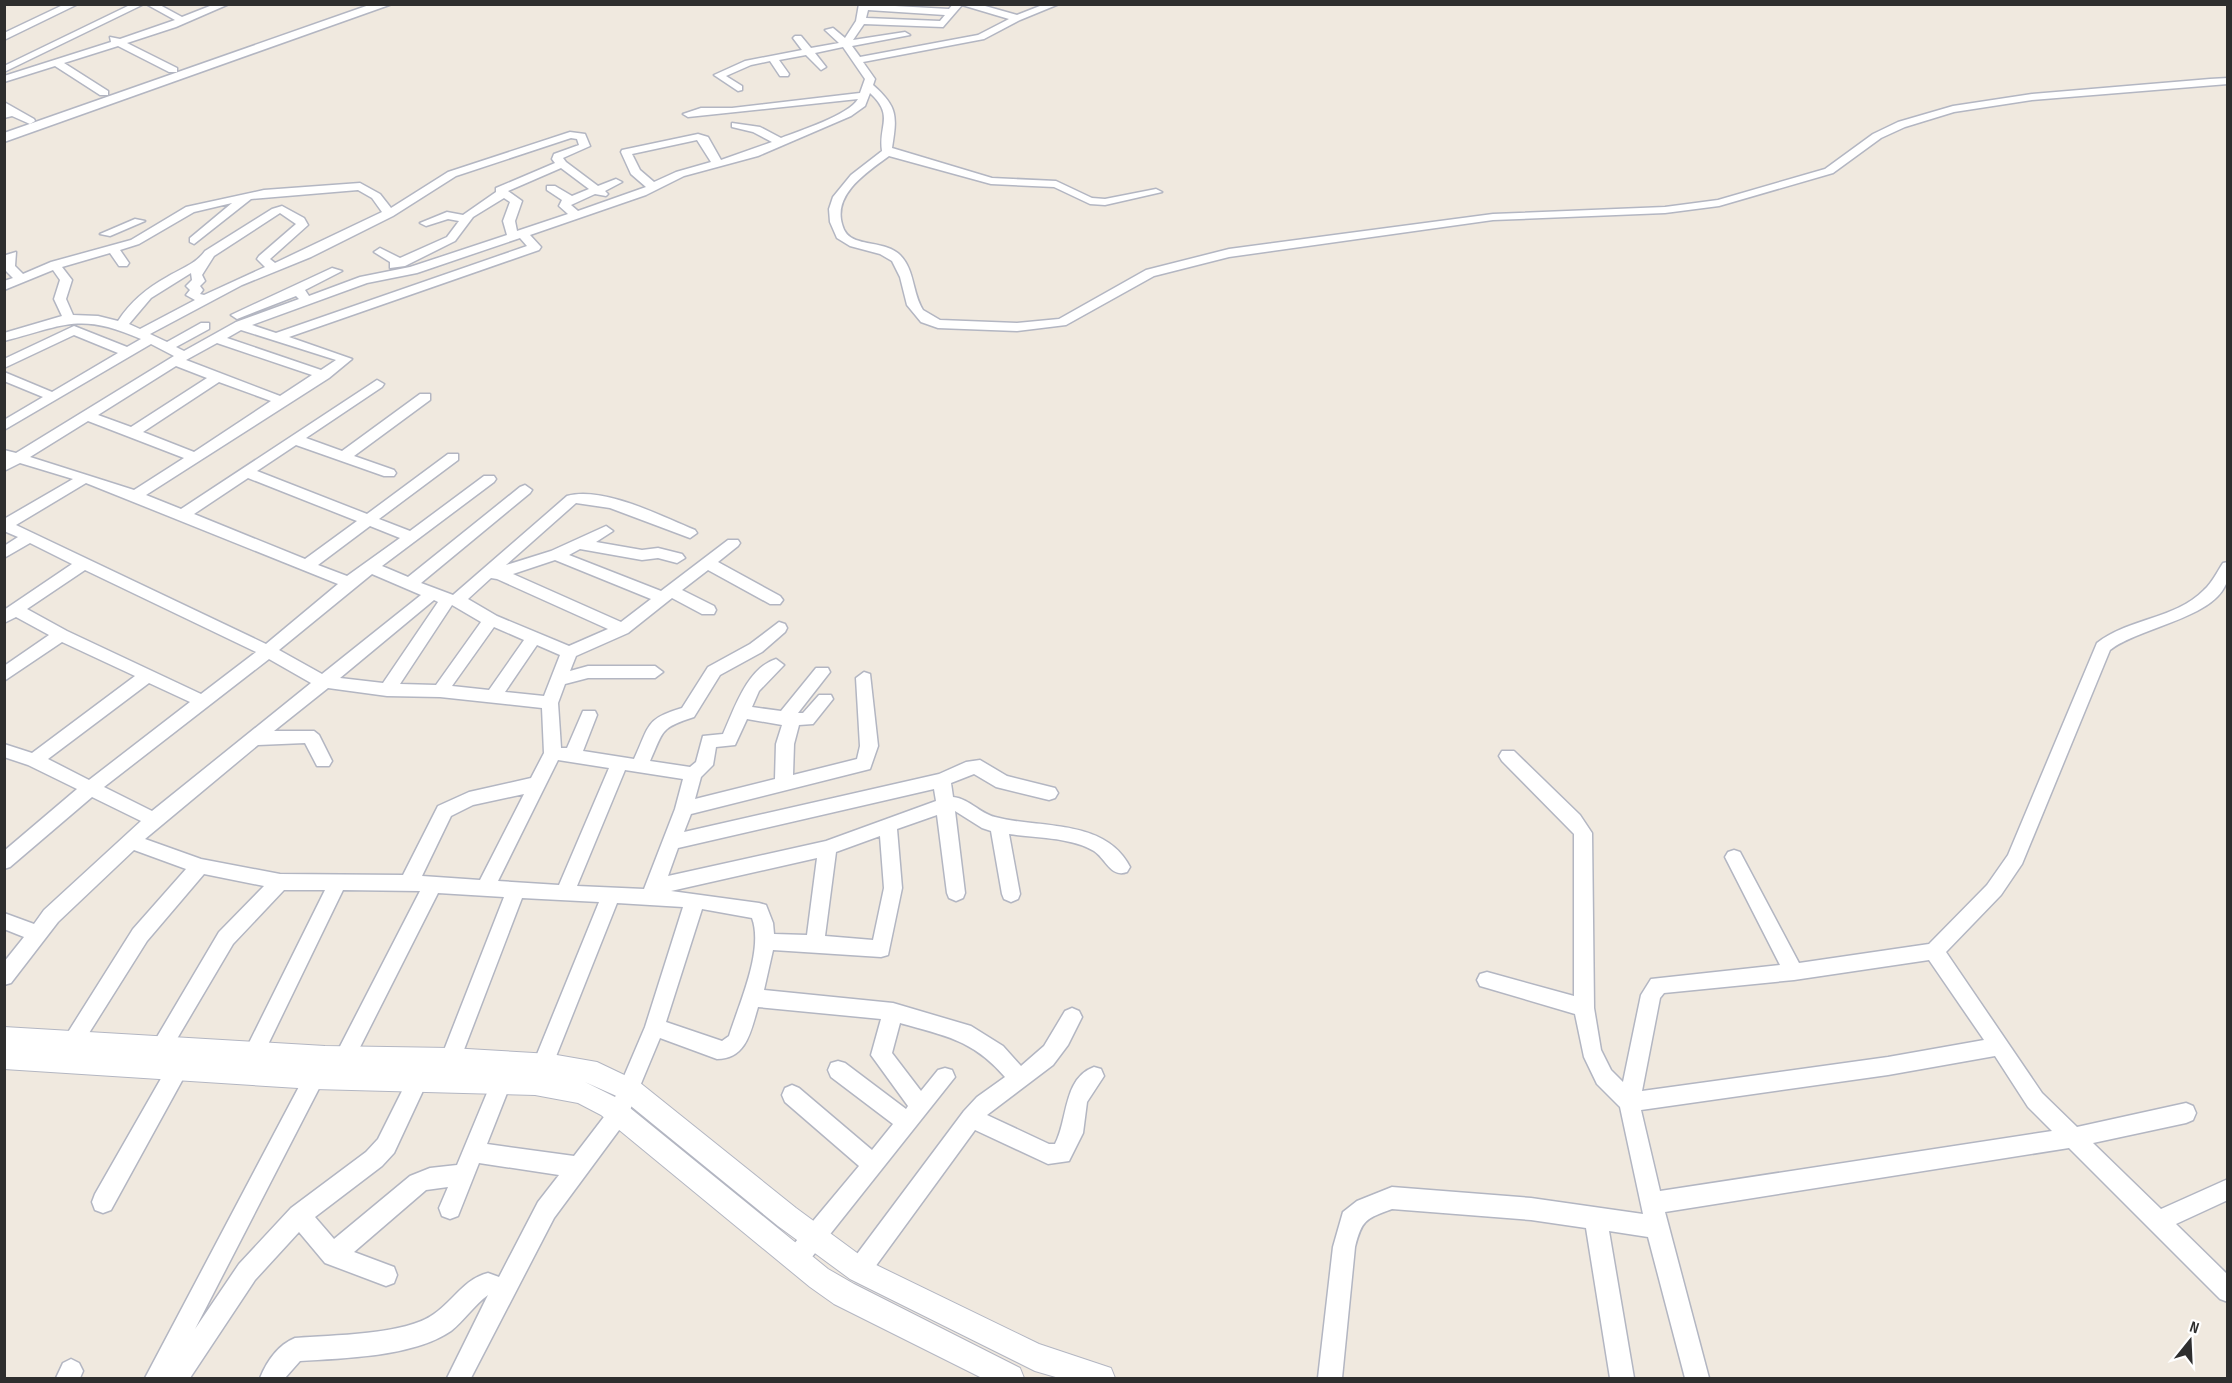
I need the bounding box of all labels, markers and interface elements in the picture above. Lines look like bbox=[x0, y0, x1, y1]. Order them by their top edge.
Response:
north arrow bbox=[2160, 1311, 2220, 1371]
text: N bbox=[2187, 1318, 2201, 1339]

